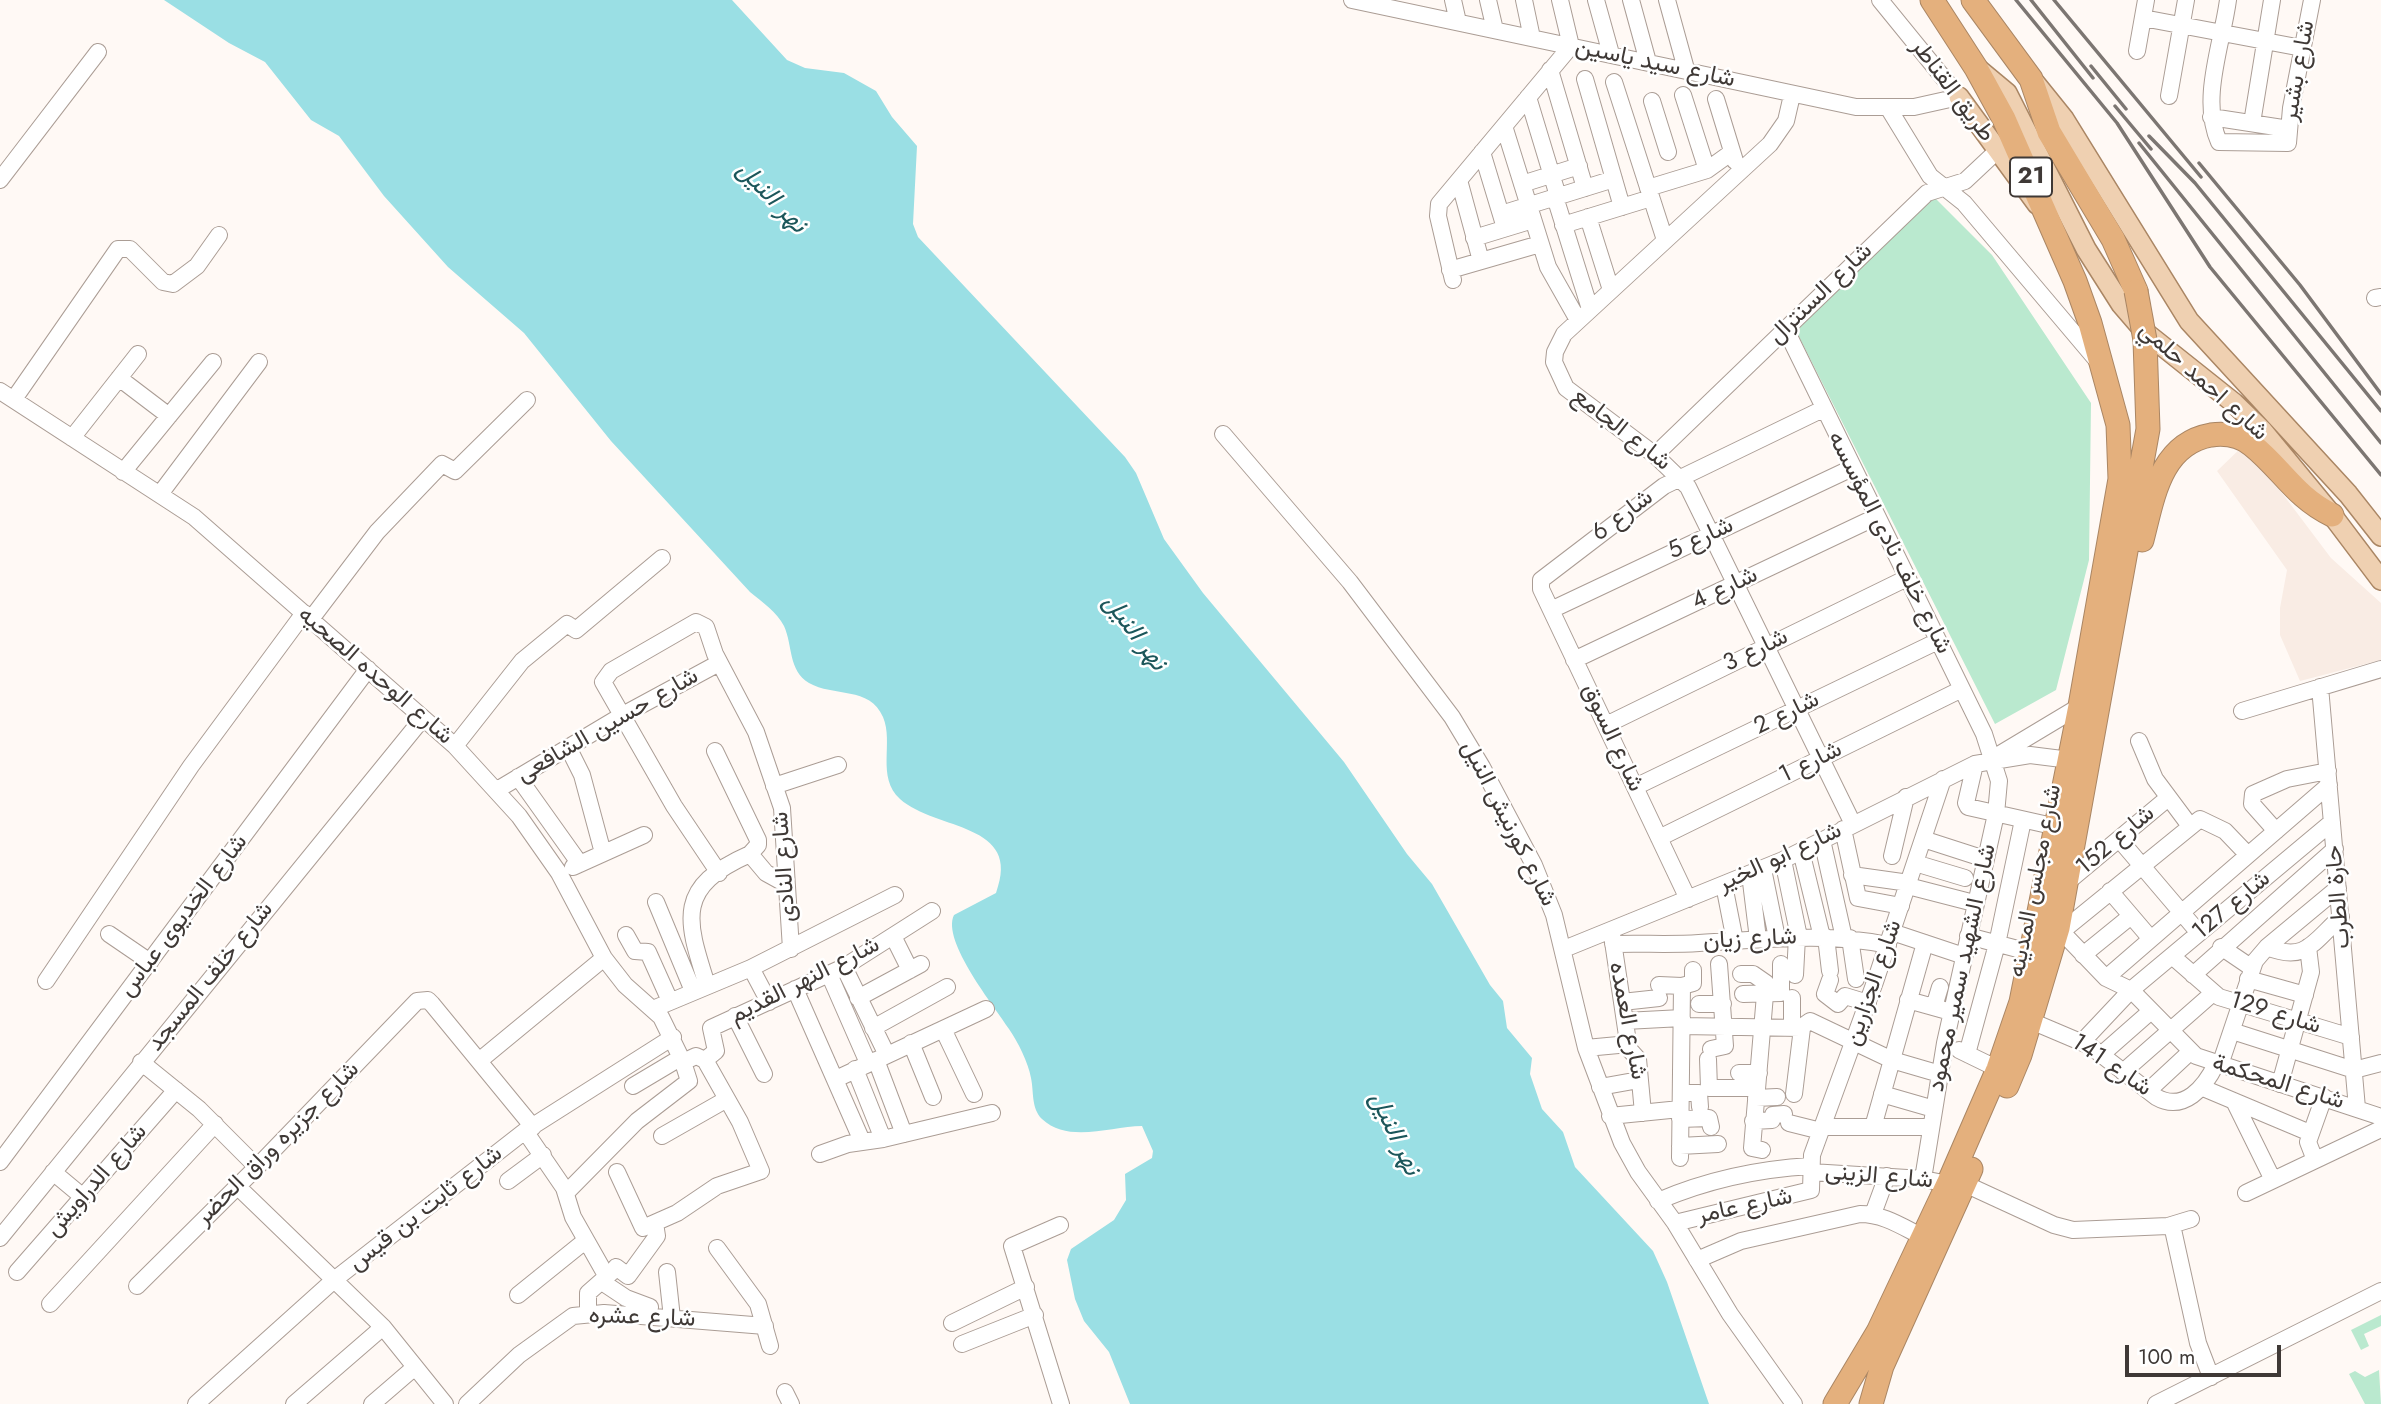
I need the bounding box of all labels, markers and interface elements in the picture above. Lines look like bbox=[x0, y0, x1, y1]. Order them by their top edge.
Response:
street label: شارع بشير bbox=[2276, 18, 2322, 124]
street label: شارع سيد ياسين bbox=[1572, 33, 1738, 95]
street label: طريق القناطر bbox=[1904, 34, 2000, 148]
water label: نهر النيل bbox=[729, 155, 813, 241]
road number: 21 bbox=[2010, 158, 2052, 196]
street label: شارع السنترال bbox=[1763, 237, 1879, 351]
street label: شارع احمد حلمي bbox=[2132, 316, 2274, 448]
street label: شارع الجامع bbox=[1566, 382, 1676, 478]
street label: شارع خلف نادى المؤسسه bbox=[1820, 427, 1958, 659]
street label: شارع 6 bbox=[1587, 484, 1659, 548]
street label: شارع 5 bbox=[1664, 511, 1738, 567]
street label: شارع 4 bbox=[1687, 561, 1763, 617]
water label: نهر النيل bbox=[1095, 588, 1173, 678]
street label: شارع الوحده الصحيه bbox=[291, 601, 459, 751]
street label: شارع 3 bbox=[1719, 623, 1793, 679]
street label: شارع حسين الشافعى bbox=[512, 662, 704, 790]
street label: شارع السوق bbox=[1575, 680, 1649, 796]
street label: شارع 2 bbox=[1750, 686, 1824, 742]
street label: شارع كورنيش النيل bbox=[1454, 736, 1562, 912]
street label: شارع 1 bbox=[1775, 736, 1847, 790]
street label: شارع مجلس المدينه bbox=[2003, 782, 2069, 980]
street label: شارع 152 bbox=[2071, 800, 2161, 882]
street label: شارع النادى bbox=[767, 811, 803, 923]
street label: شارع ابو الخير bbox=[1713, 817, 1847, 899]
street label: شارع الخديوى عباس bbox=[113, 829, 255, 1003]
street label: شارع الشهيد سمير محمود bbox=[1923, 841, 2003, 1095]
street label: حارة الطرب bbox=[2320, 844, 2358, 950]
street label: شارع 127 bbox=[2187, 865, 2277, 947]
street label: شارع خلف المسجد bbox=[142, 896, 280, 1058]
street label: شارع الجزارين bbox=[1839, 916, 1909, 1050]
street label: شارع زيان bbox=[1702, 923, 1798, 957]
street label: شارع النهر القديم bbox=[725, 931, 885, 1031]
street label: شارع العمده bbox=[1601, 960, 1653, 1082]
street label: شارع 129 bbox=[2226, 987, 2324, 1041]
street label: شارع 141 bbox=[2065, 1029, 2157, 1103]
street label: شارع المحكمة bbox=[2209, 1049, 2347, 1117]
street label: شارع جزيره وراق الحضر bbox=[190, 1056, 366, 1232]
water label: نهر النيل bbox=[1361, 1087, 1427, 1181]
street label: شارع الدراويش bbox=[40, 1118, 154, 1244]
street label: شارع ثابت بن قيس bbox=[343, 1140, 509, 1278]
street label: شارع الزينى bbox=[1824, 1158, 1934, 1196]
street label: شارع عامر bbox=[1695, 1183, 1795, 1231]
street label: شارع عشره bbox=[588, 1302, 696, 1334]
scale bar bbox=[2129, 1330, 2285, 1374]
text: 100 m bbox=[2138, 1342, 2195, 1372]

